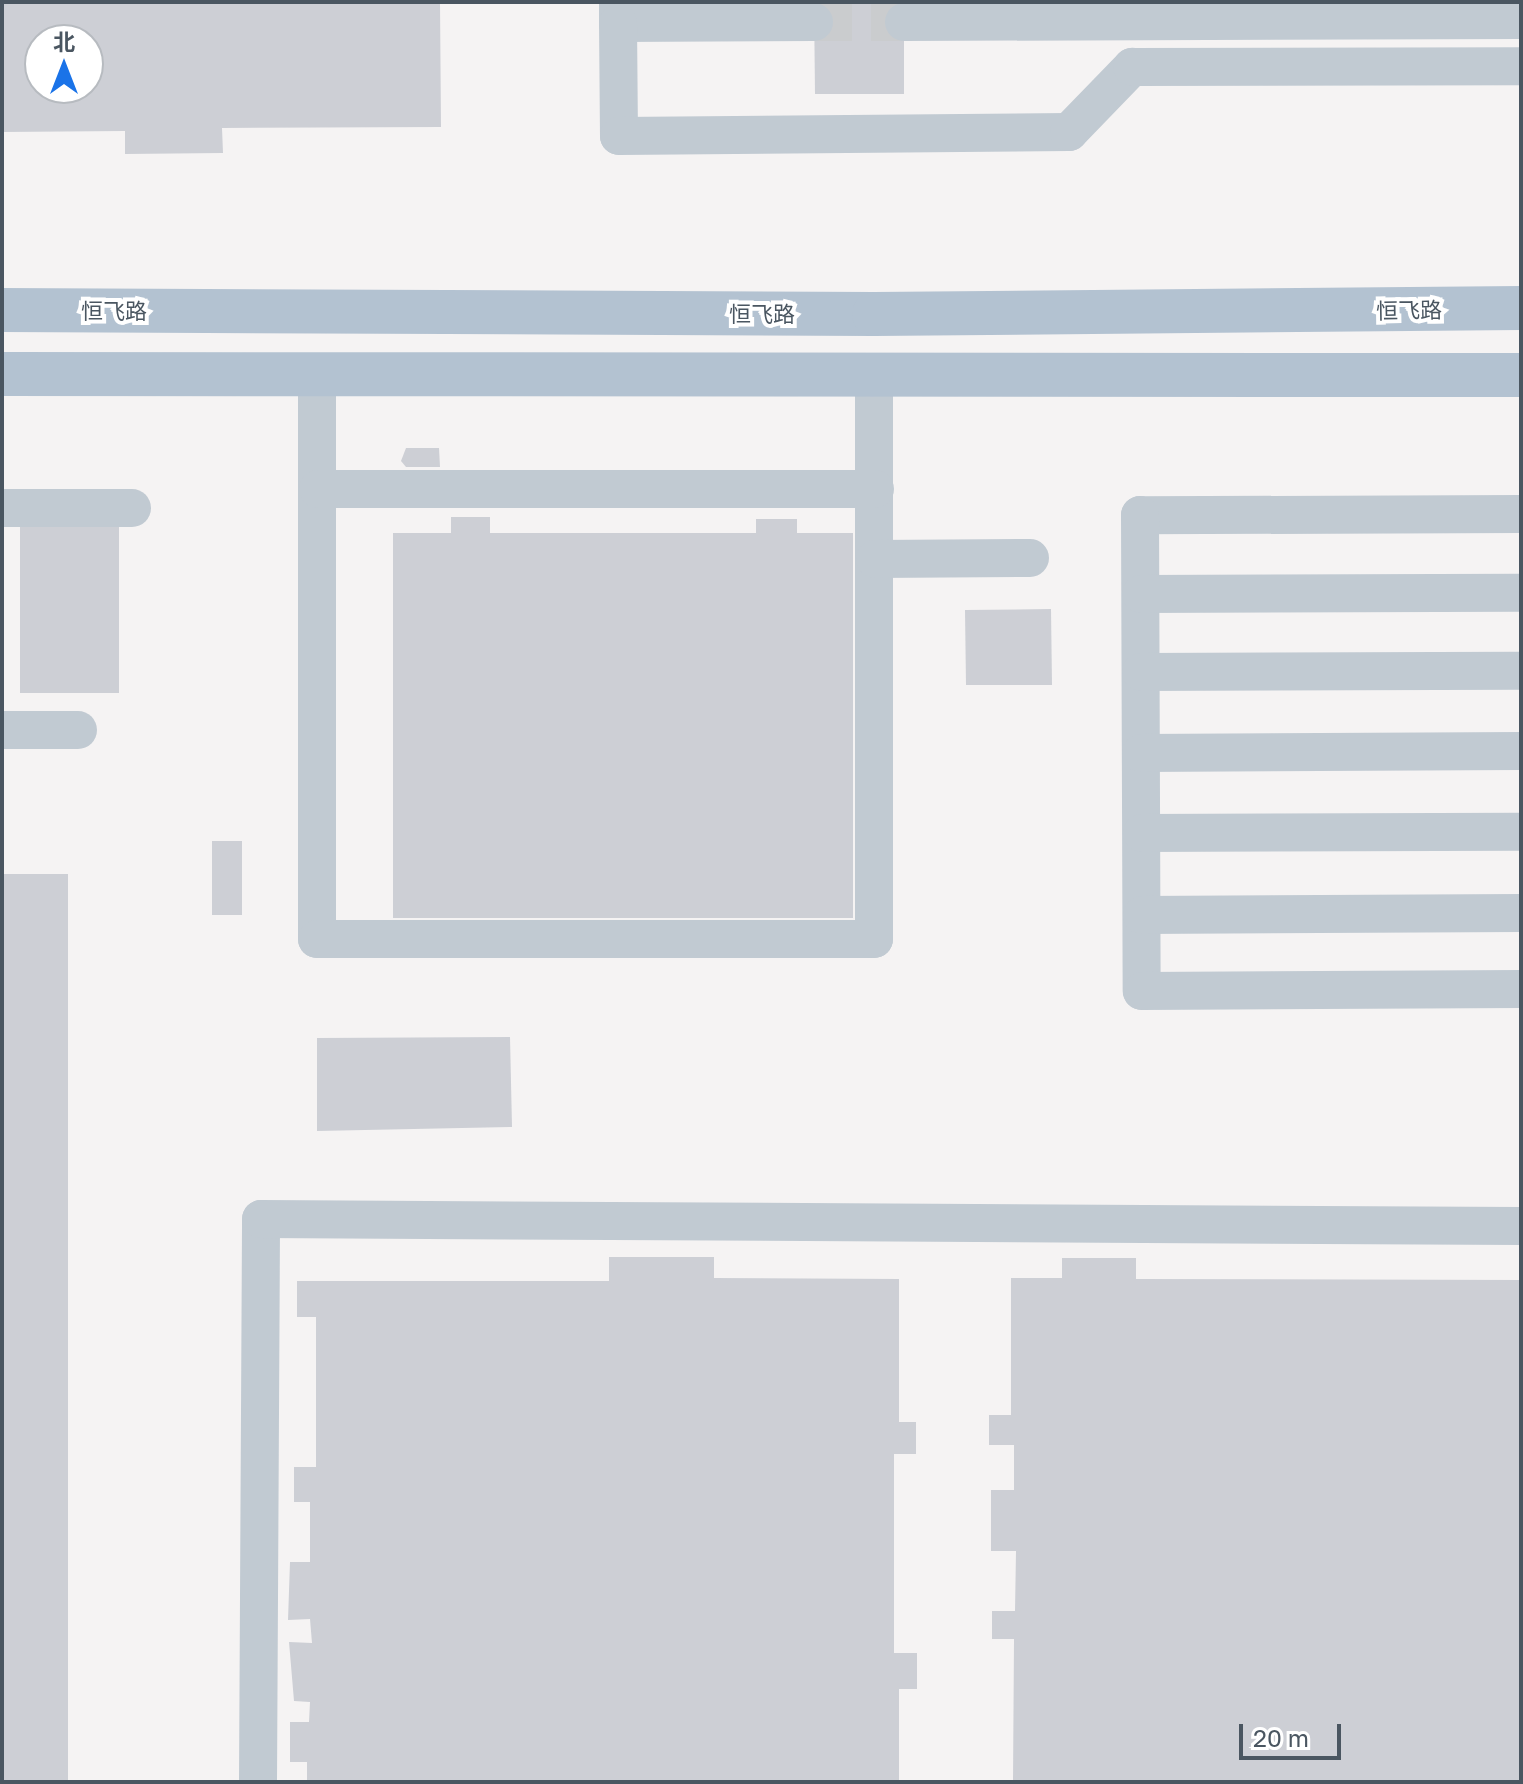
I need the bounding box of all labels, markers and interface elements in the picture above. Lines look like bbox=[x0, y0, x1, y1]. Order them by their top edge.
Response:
north arrow bbox=[24, 24, 104, 104]
text: 北 bbox=[53, 28, 75, 55]
street label: 恒飞路 bbox=[1376, 296, 1442, 324]
street label: 恒飞路 bbox=[81, 298, 147, 324]
street label: 恒飞路 bbox=[729, 301, 795, 327]
scale bar bbox=[1243, 1708, 1345, 1758]
text: 20 m bbox=[1253, 1723, 1309, 1752]

